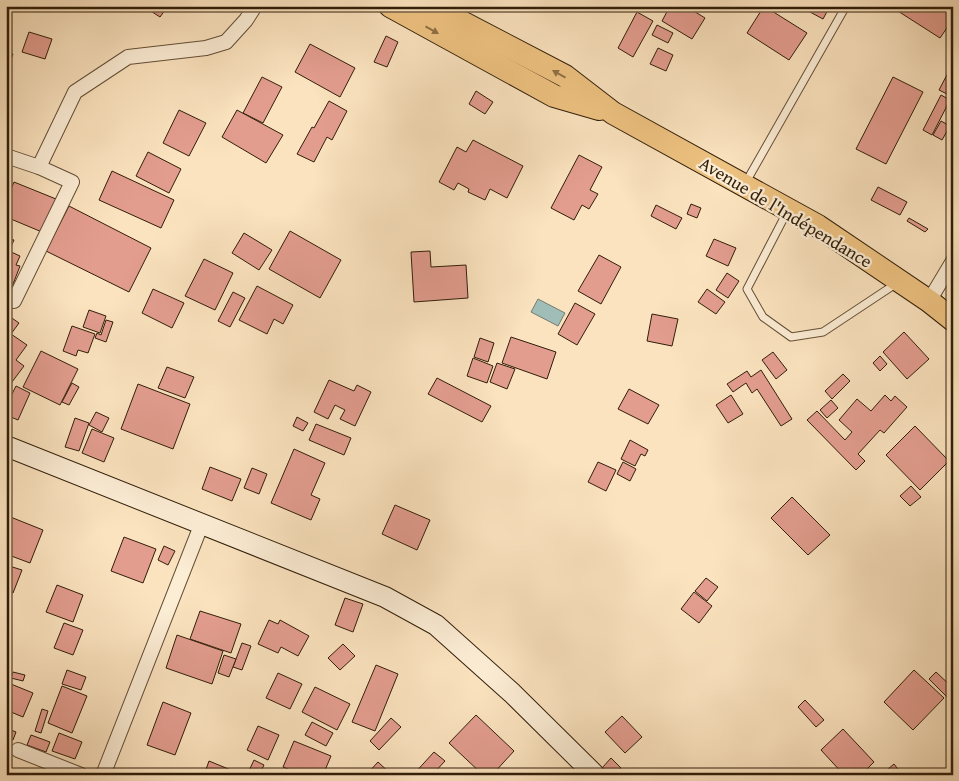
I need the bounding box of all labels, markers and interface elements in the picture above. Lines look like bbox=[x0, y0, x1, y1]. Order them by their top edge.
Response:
one-way arrow bbox=[426, 25, 439, 34]
one-way arrow bbox=[553, 69, 566, 78]
street label: Avenue de l'Indépendance bbox=[694, 150, 878, 274]

